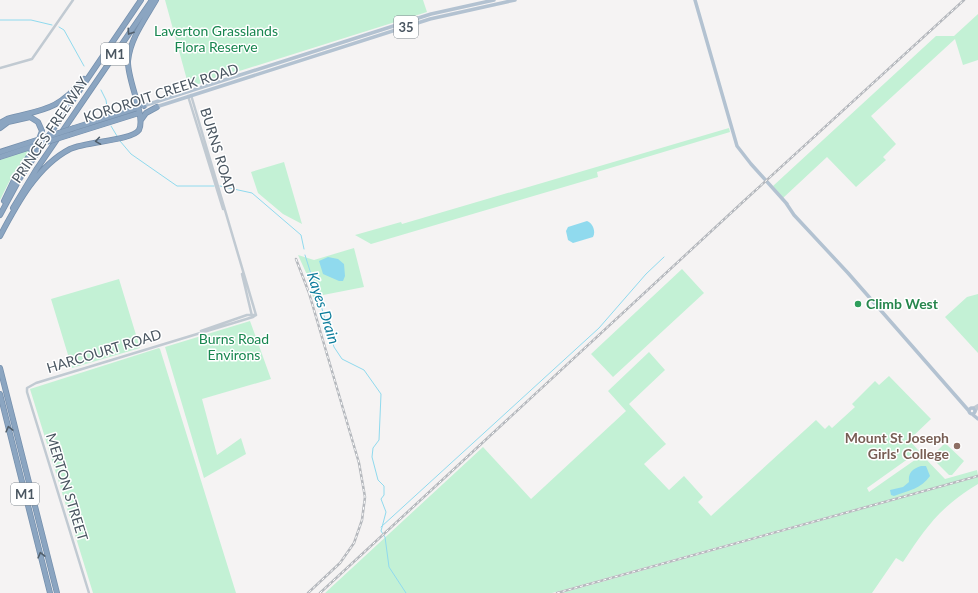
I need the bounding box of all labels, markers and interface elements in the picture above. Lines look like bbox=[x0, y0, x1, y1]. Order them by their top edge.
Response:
road number: 35 bbox=[394, 16, 418, 38]
park label: Laverton Grasslands Flora Reserve bbox=[154, 22, 278, 55]
one-way arrow bbox=[127, 28, 135, 35]
road number: M1 bbox=[101, 43, 129, 65]
street label: KOROROIT CREEK ROAD bbox=[81, 59, 240, 126]
street label: PRINCES FREEWAY bbox=[8, 73, 92, 186]
street label: BURNS ROAD bbox=[197, 105, 240, 196]
one-way arrow bbox=[94, 136, 101, 145]
water label: Kayes Drain bbox=[304, 269, 344, 346]
place label: Climb West bbox=[866, 295, 939, 312]
marker: Climb West bbox=[853, 299, 863, 309]
street label: HARCOURT ROAD bbox=[44, 325, 163, 376]
park label: Burns Road Environs bbox=[199, 330, 269, 363]
one-way arrow bbox=[5, 426, 14, 433]
place label: Mount St Joseph Girls' College bbox=[845, 429, 950, 462]
street label: MERTON STREET bbox=[43, 431, 92, 544]
marker: Mount St Joseph Girls' College bbox=[952, 441, 962, 451]
road number: M1 bbox=[11, 483, 39, 505]
one-way arrow bbox=[37, 552, 46, 559]

